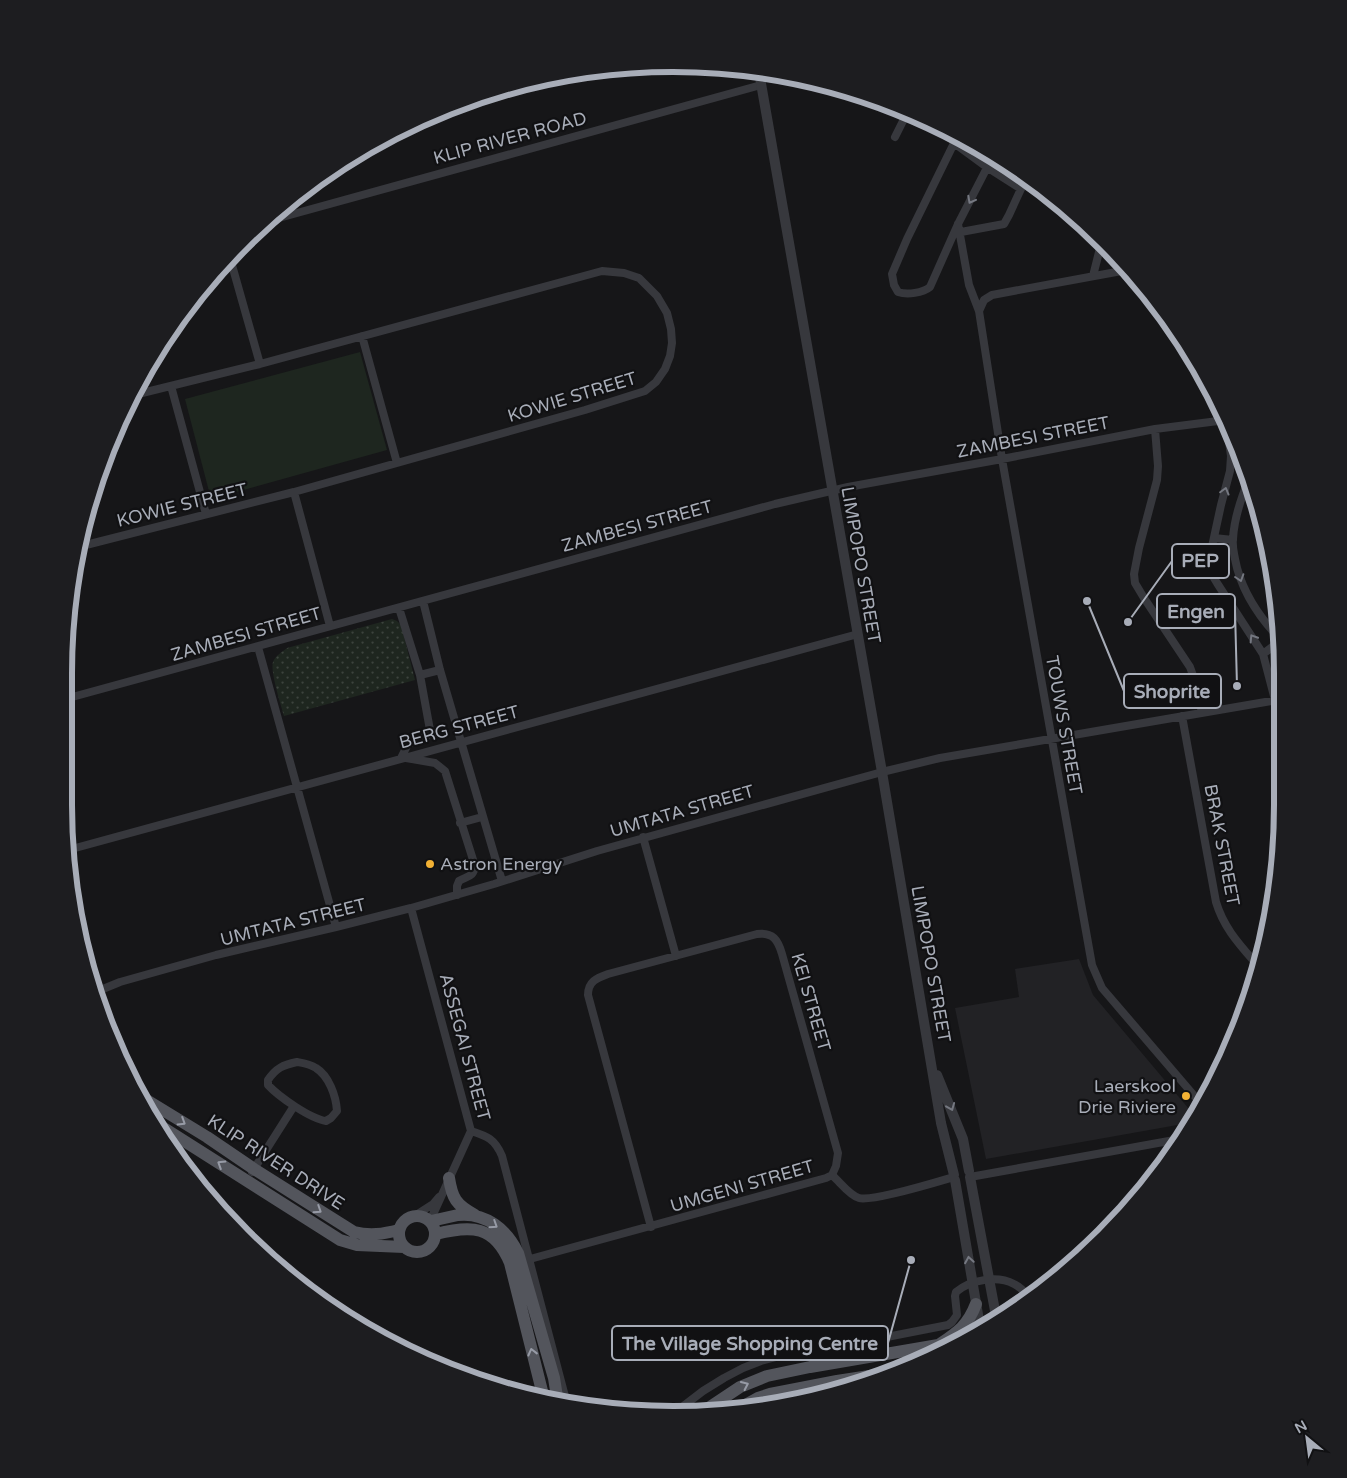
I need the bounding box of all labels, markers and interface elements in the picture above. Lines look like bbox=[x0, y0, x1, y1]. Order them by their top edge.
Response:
street label: KLIP RIVER ROAD bbox=[431, 107, 589, 169]
one-way arrow bbox=[967, 194, 977, 203]
street label: KOWIE STREET bbox=[505, 367, 639, 427]
street label: ZAMBESI STREET bbox=[955, 411, 1111, 463]
street label: KOWIE STREET bbox=[114, 478, 250, 532]
street label: LIMPOPO STREET bbox=[836, 485, 886, 645]
one-way arrow bbox=[1219, 486, 1230, 495]
street label: ZAMBESI STREET bbox=[559, 495, 715, 557]
callout: PEP bbox=[1172, 544, 1229, 578]
text: PEP bbox=[1181, 550, 1219, 572]
one-way arrow bbox=[1234, 573, 1244, 581]
callout: Engen bbox=[1157, 594, 1235, 628]
text: Engen bbox=[1167, 601, 1225, 624]
street label: ZAMBESI STREET bbox=[168, 602, 324, 666]
one-way arrow bbox=[1250, 635, 1260, 644]
street label: TOUWS STREET bbox=[1041, 654, 1087, 796]
callout: Shoprite bbox=[1124, 674, 1221, 708]
text: Shoprite bbox=[1134, 681, 1211, 704]
street label: BERG STREET bbox=[397, 700, 521, 754]
street label: UMTATA STREET bbox=[607, 780, 757, 842]
street label: BRAK STREET bbox=[1199, 782, 1245, 908]
place label: Astron Energy bbox=[440, 853, 563, 875]
marker: Astron Energy bbox=[424, 858, 436, 870]
street label: LIMPOPO STREET bbox=[906, 884, 956, 1044]
street label: UMTATA STREET bbox=[218, 893, 368, 951]
street label: KEI STREET bbox=[786, 950, 836, 1054]
street label: ASSEGAI STREET bbox=[435, 971, 495, 1123]
place label: Laerskool Drie Riviere bbox=[1078, 1075, 1176, 1118]
marker: Laerskool Drie Riviere bbox=[1180, 1090, 1192, 1102]
one-way arrow bbox=[945, 1103, 955, 1111]
street label: KLIP RIVER DRIVE bbox=[203, 1109, 349, 1215]
one-way arrow bbox=[176, 1115, 185, 1125]
street label: UMGENI STREET bbox=[668, 1155, 816, 1217]
one-way arrow bbox=[217, 1161, 226, 1170]
one-way arrow bbox=[312, 1204, 322, 1213]
one-way arrow bbox=[489, 1218, 498, 1228]
one-way arrow bbox=[964, 1256, 974, 1265]
callout: The Village Shopping Centre bbox=[612, 1326, 888, 1360]
text: The Village Shopping Centre bbox=[621, 1333, 878, 1356]
one-way arrow bbox=[528, 1348, 538, 1356]
one-way arrow bbox=[740, 1381, 749, 1391]
north arrow bbox=[1282, 1413, 1332, 1463]
text: N bbox=[1292, 1417, 1310, 1437]

